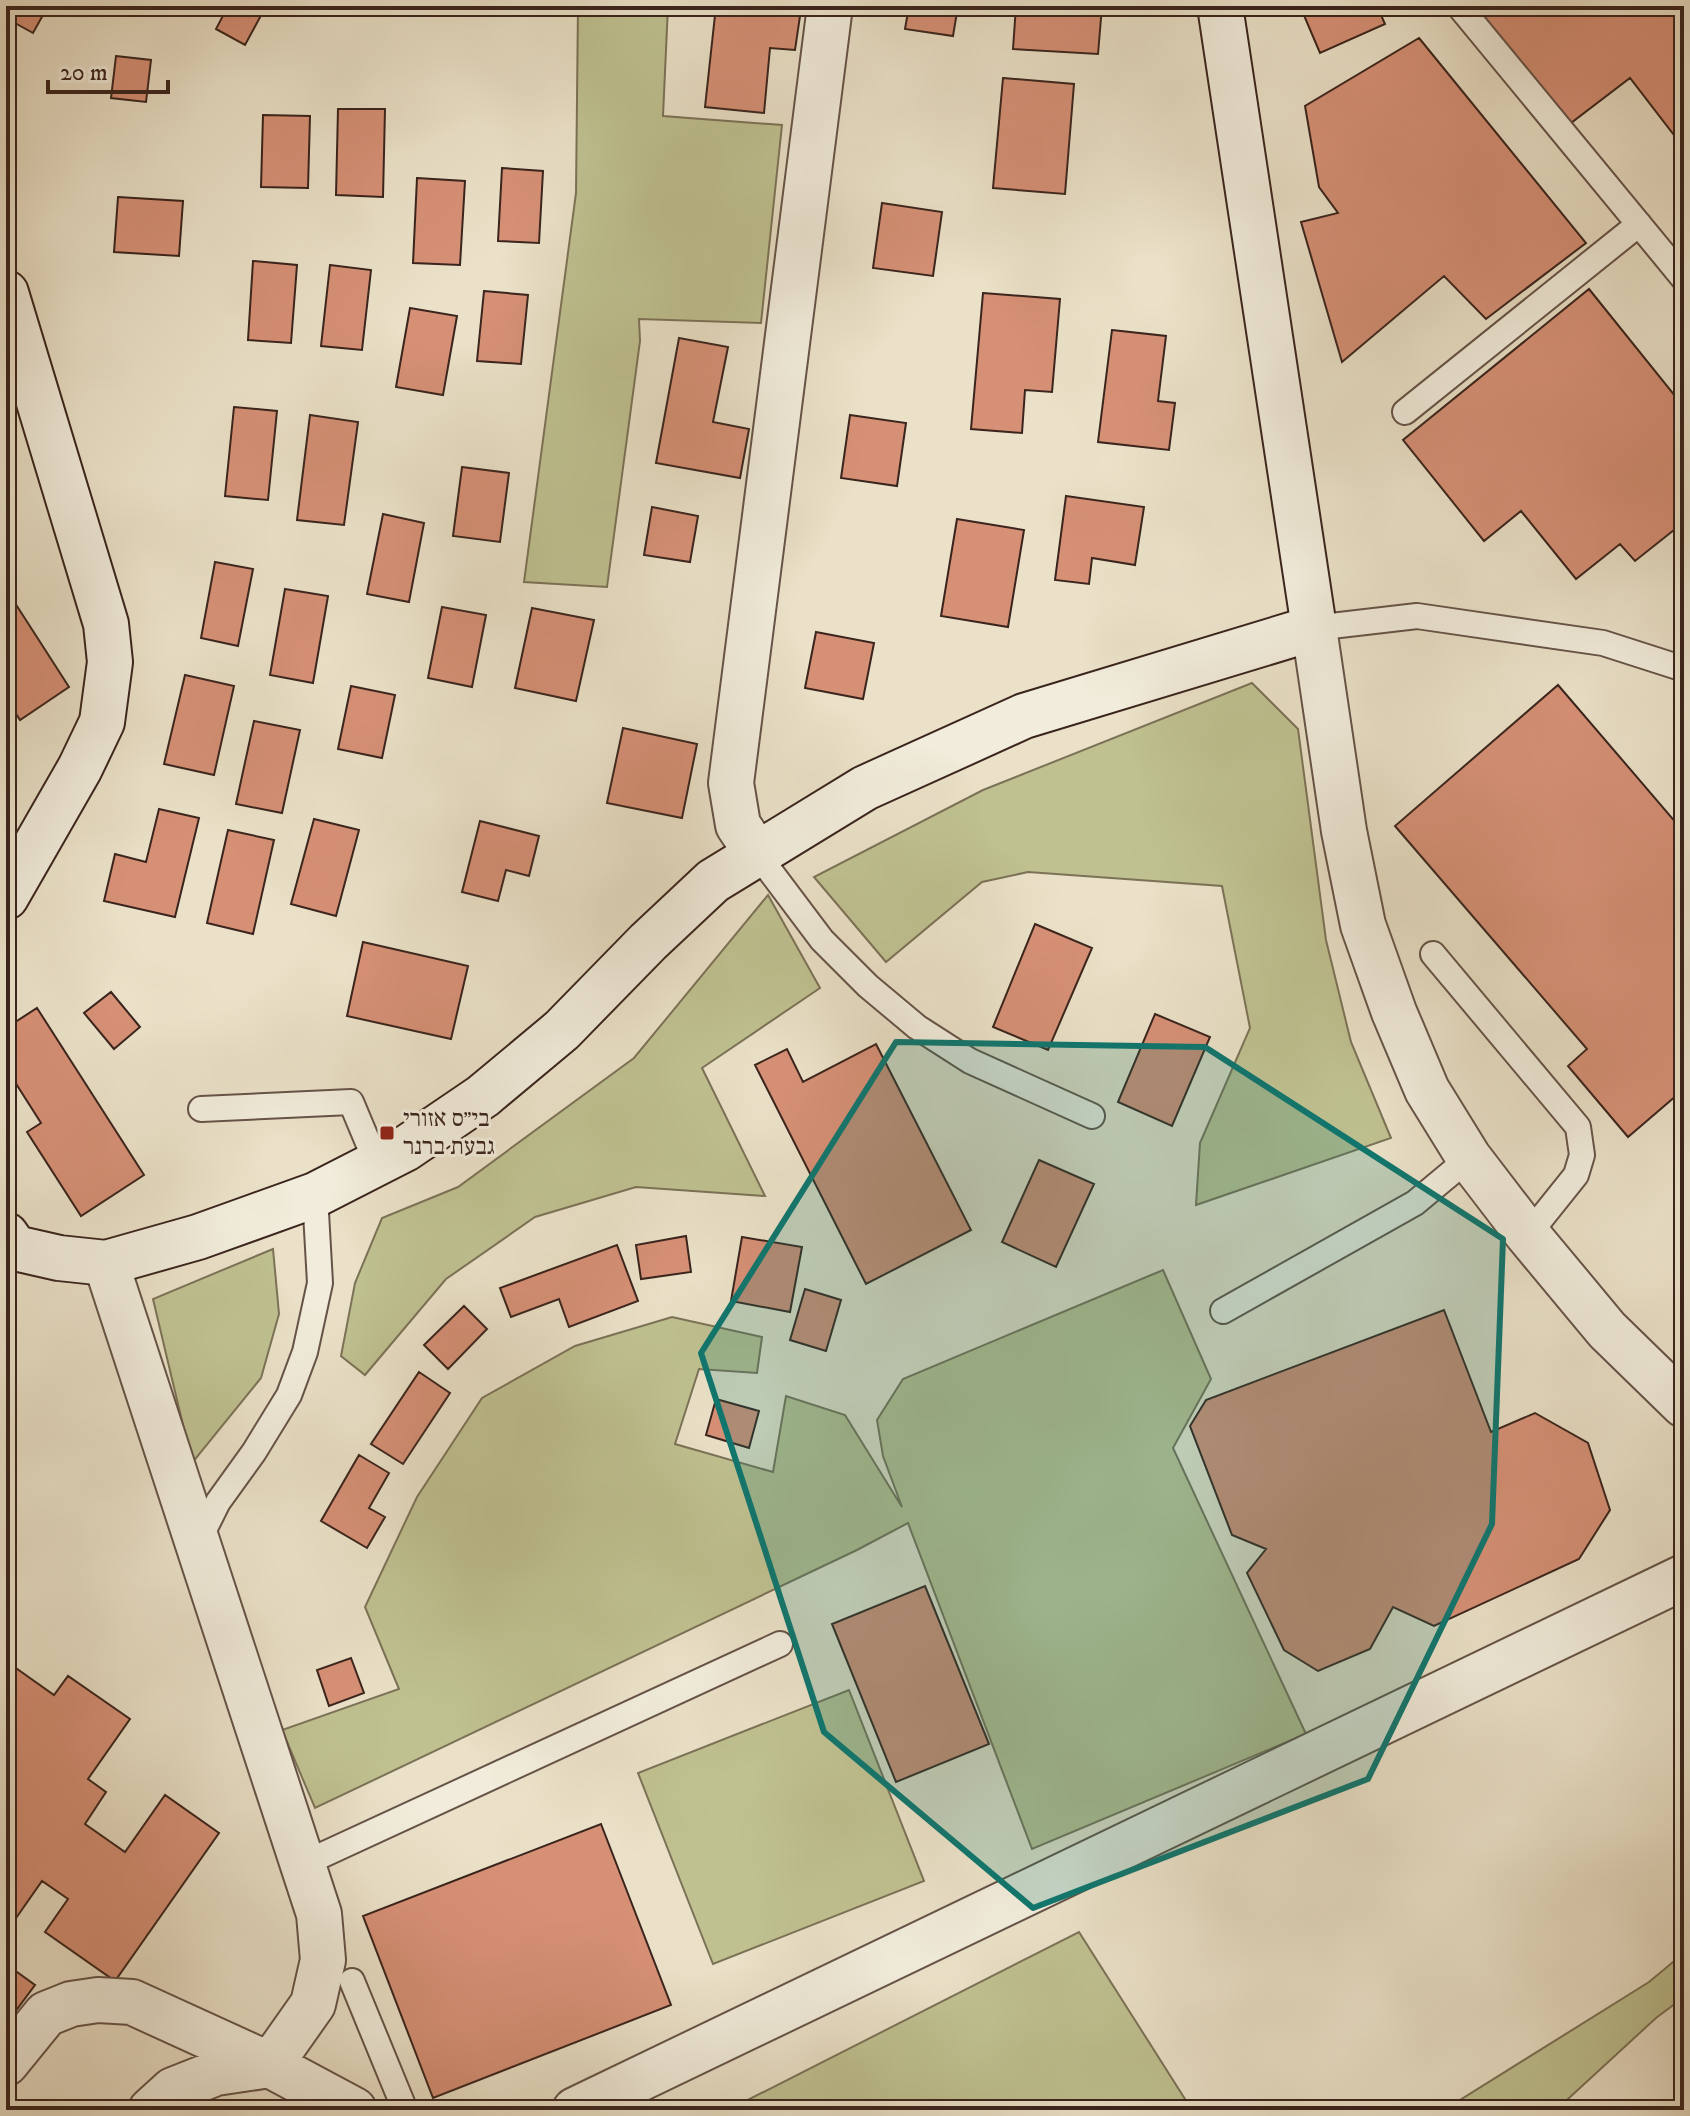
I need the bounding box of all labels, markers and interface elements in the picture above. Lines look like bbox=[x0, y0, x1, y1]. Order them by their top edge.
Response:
scale bar bbox=[48, 44, 168, 94]
text: 20 m bbox=[60, 58, 108, 88]
place label: בי״ס אזורי גבעת ברנר bbox=[403, 1104, 495, 1162]
marker: בי״ס אזורי גבעת ברנר bbox=[378, 1124, 396, 1142]

